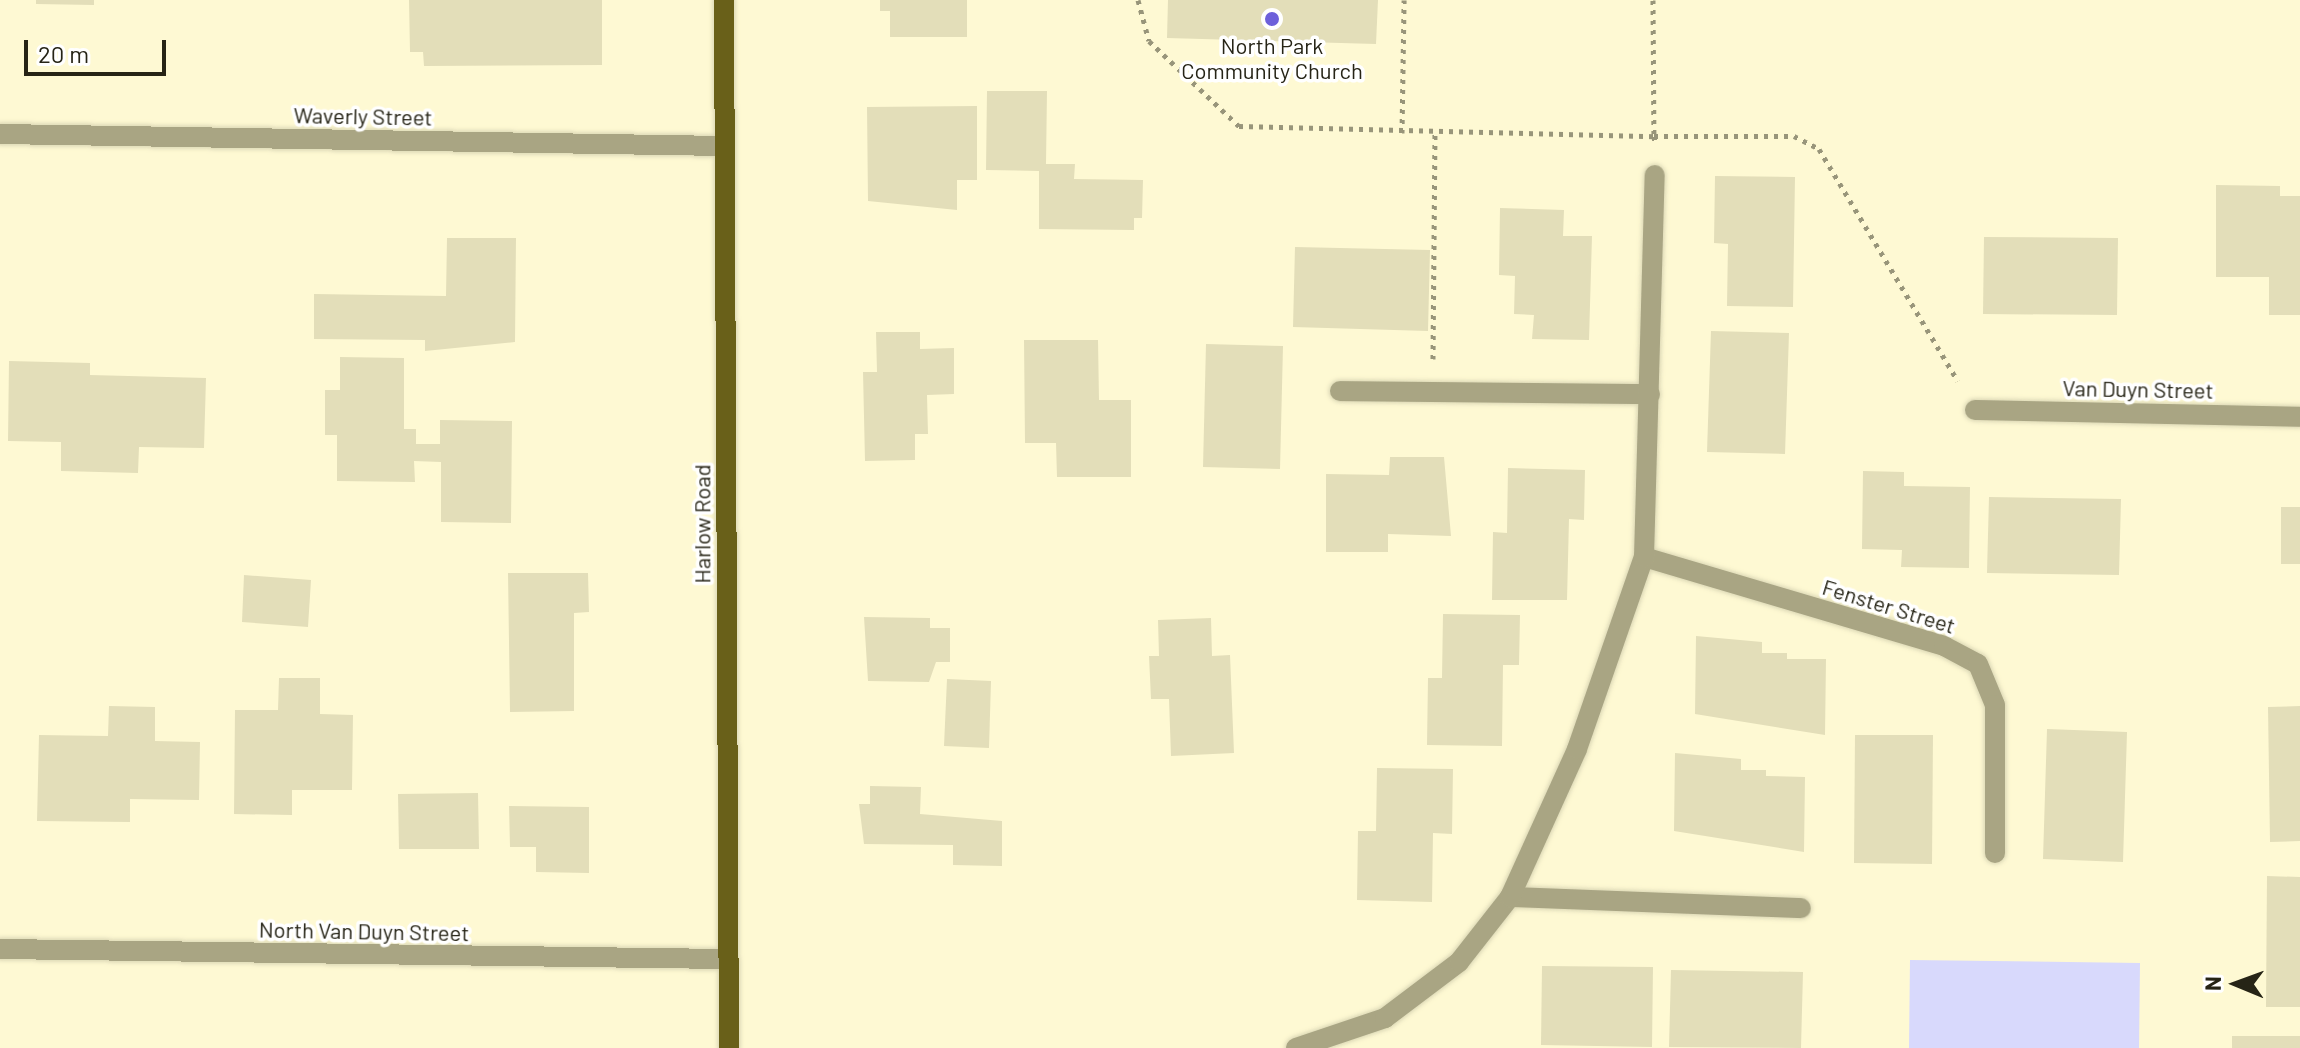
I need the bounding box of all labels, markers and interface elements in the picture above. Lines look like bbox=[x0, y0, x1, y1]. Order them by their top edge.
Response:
marker: North Park Community Church bbox=[1263, 10, 1281, 28]
scale bar bbox=[28, 24, 170, 74]
place label: North Park Community Church bbox=[1181, 32, 1363, 84]
text: 20 m bbox=[38, 39, 89, 68]
street label: Waverly Street bbox=[293, 102, 433, 130]
street label: Van Duyn Street bbox=[2062, 374, 2214, 404]
street label: Harlow Road bbox=[689, 464, 715, 584]
street label: Fenster Street bbox=[1819, 573, 1959, 639]
street label: North Van Duyn Street bbox=[259, 916, 469, 946]
north arrow bbox=[2196, 944, 2276, 1024]
text: N bbox=[2199, 976, 2225, 991]

